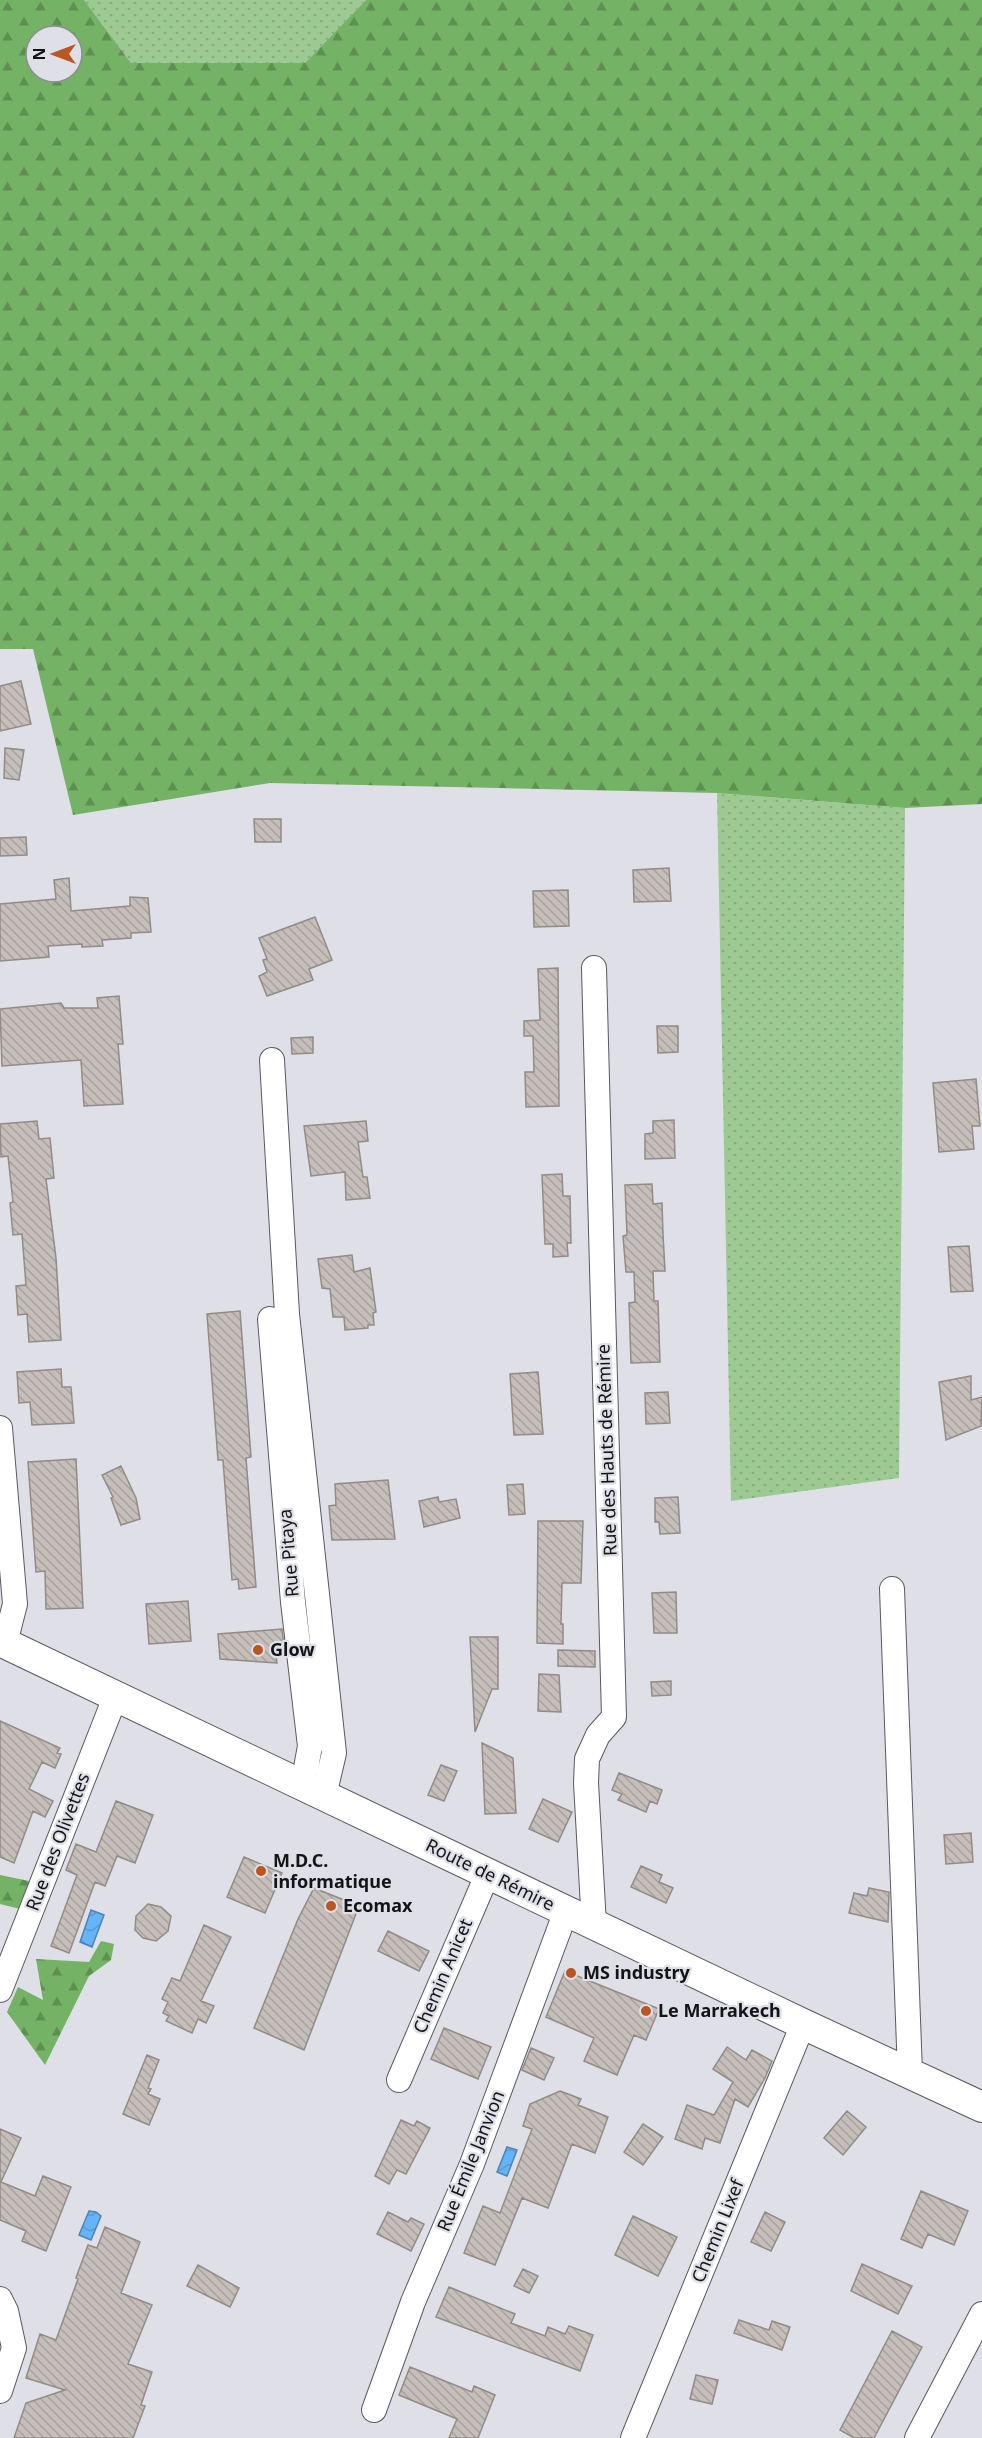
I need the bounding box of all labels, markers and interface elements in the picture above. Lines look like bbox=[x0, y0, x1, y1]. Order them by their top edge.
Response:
north arrow bbox=[24, 24, 84, 84]
text: N bbox=[28, 47, 50, 61]
street label: Rue des Hauts de Rémire bbox=[590, 1344, 622, 1556]
street label: Rue Pitaya bbox=[272, 1508, 304, 1598]
place label: Glow bbox=[270, 1637, 315, 1661]
marker: Glow bbox=[251, 1643, 265, 1657]
street label: Rue des Olivettes bbox=[20, 1769, 94, 1914]
street label: Route de Rémire bbox=[422, 1833, 559, 1916]
place label: M.D.C. informatique bbox=[273, 1848, 392, 1893]
marker: M.D.C. informatique bbox=[254, 1864, 268, 1878]
place label: Ecomax bbox=[343, 1893, 413, 1917]
marker: Ecomax bbox=[324, 1899, 338, 1913]
street label: Chemin Anicet bbox=[407, 1914, 477, 2037]
place label: MS industry bbox=[583, 1960, 691, 1984]
marker: MS industry bbox=[564, 1966, 578, 1980]
place label: Le Marrakech bbox=[658, 1998, 781, 2022]
marker: Le Marrakech bbox=[639, 2004, 653, 2018]
street label: Rue Émile Janvion bbox=[431, 2087, 509, 2235]
street label: Chemin Lixef bbox=[685, 2175, 749, 2286]

